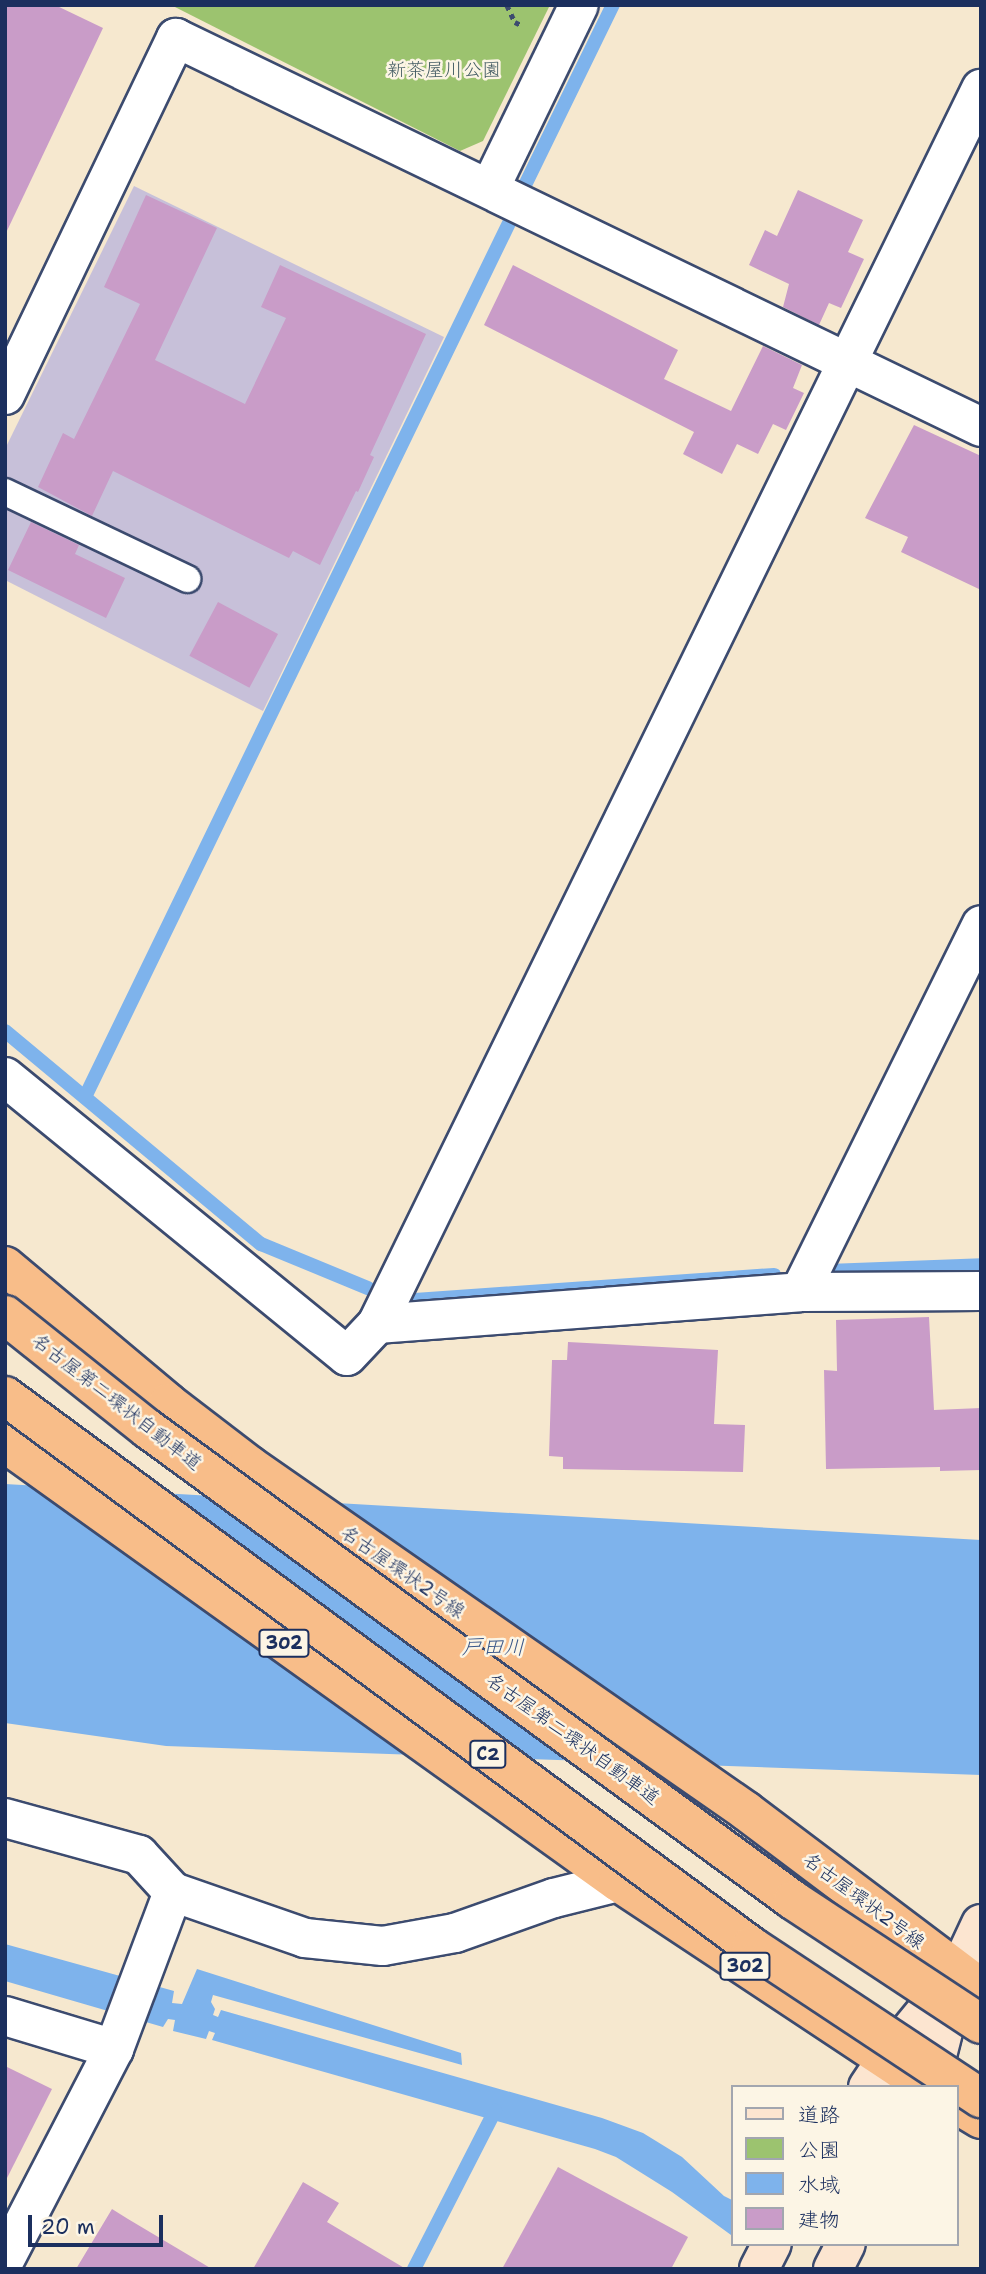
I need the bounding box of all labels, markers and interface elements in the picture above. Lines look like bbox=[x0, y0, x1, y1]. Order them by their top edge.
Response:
park label: 新茶屋川公園 bbox=[387, 59, 501, 81]
street label: 名古屋第二環状自動車道 bbox=[28, 1329, 206, 1475]
street label: 名古屋環状2号線 bbox=[337, 1521, 469, 1623]
road number: 302 bbox=[258, 1628, 310, 1658]
water label: 戸田川 bbox=[461, 1634, 525, 1660]
street label: 名古屋第二環状自動車道 bbox=[482, 1668, 664, 1810]
road number: C2 bbox=[469, 1740, 507, 1769]
street label: 名古屋環状2号線 bbox=[799, 1848, 929, 1954]
road number: 302 bbox=[719, 1952, 771, 1980]
legend bbox=[730, 2085, 958, 2246]
text: 道路 bbox=[798, 2101, 840, 2129]
text: 公園 bbox=[798, 2136, 840, 2164]
text: 水域 bbox=[798, 2171, 840, 2199]
scale bar bbox=[32, 2200, 166, 2244]
text: 建物 bbox=[798, 2206, 840, 2234]
text: 20 m bbox=[41, 2213, 95, 2241]

